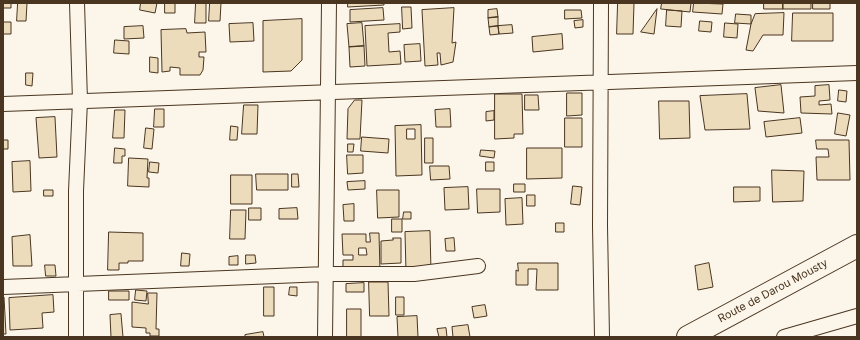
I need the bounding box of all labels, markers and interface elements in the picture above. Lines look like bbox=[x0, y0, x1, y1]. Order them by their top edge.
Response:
street label: Route de Darou Mousty bbox=[716, 256, 830, 326]

